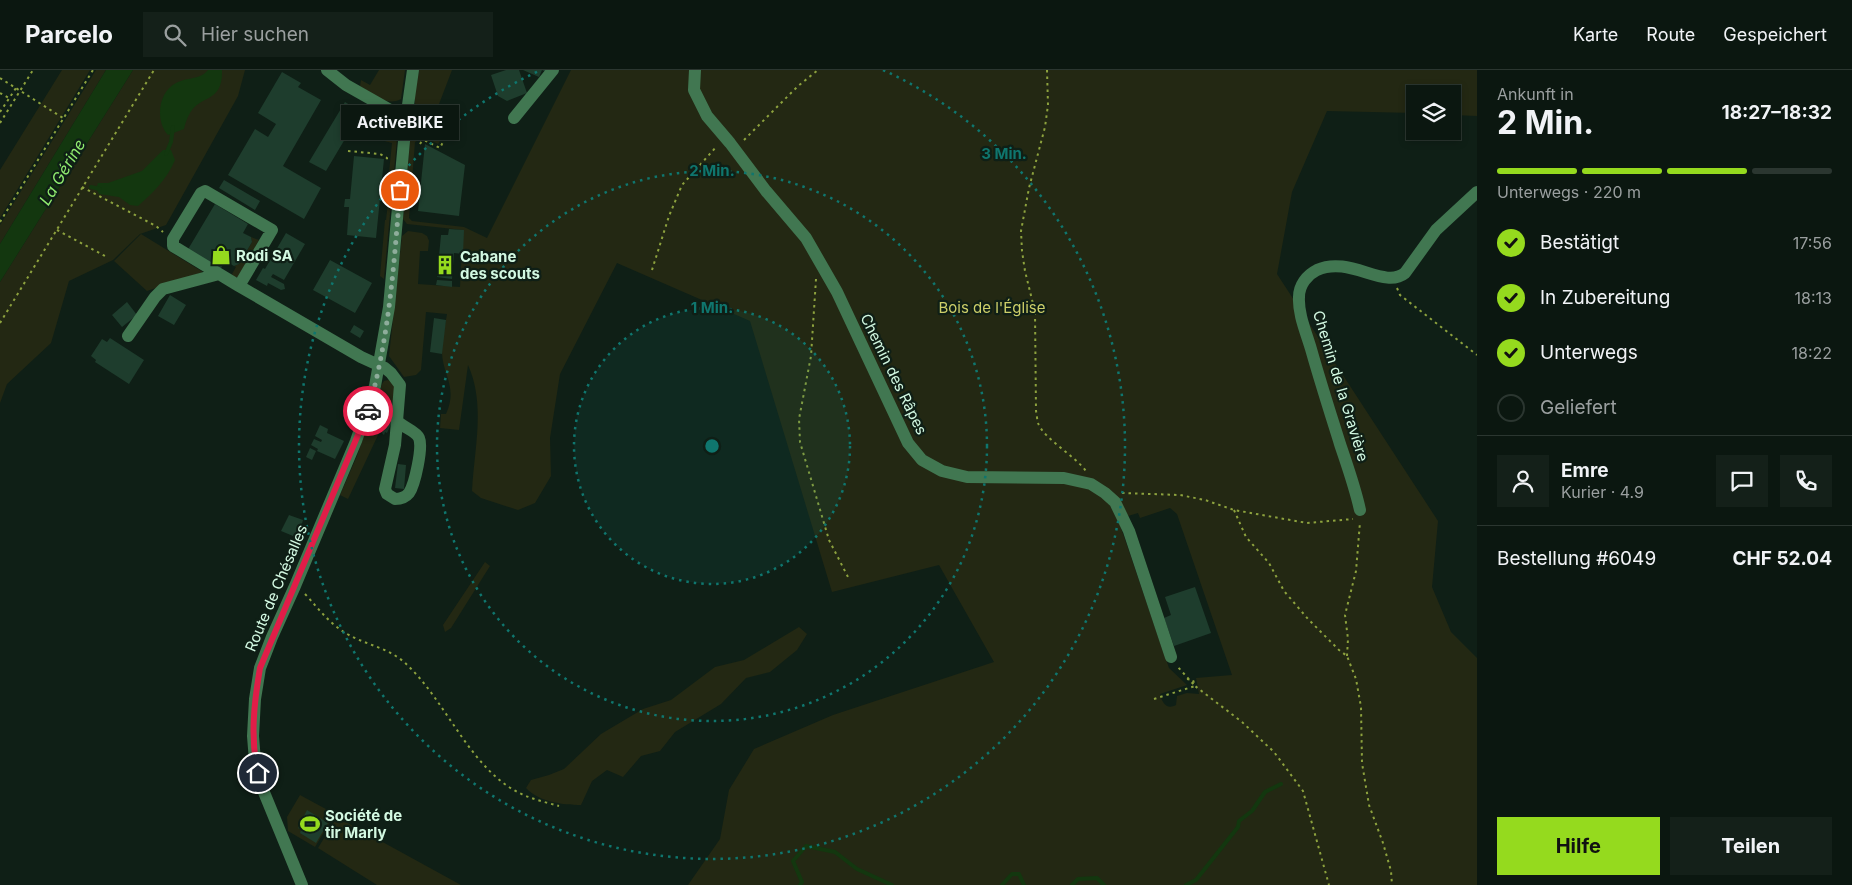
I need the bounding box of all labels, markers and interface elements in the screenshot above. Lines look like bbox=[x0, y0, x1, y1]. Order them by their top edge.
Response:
search box bbox=[143, 12, 493, 57]
text: Parcelo bbox=[25, 20, 113, 49]
icon: search bbox=[161, 21, 189, 49]
text: Hier suchen bbox=[201, 23, 309, 46]
text: Karte bbox=[1573, 24, 1618, 45]
text: Route bbox=[1646, 24, 1695, 45]
text: Gespeichert bbox=[1723, 24, 1827, 45]
text: Ankunft in bbox=[1497, 84, 1574, 104]
map controls bbox=[1406, 85, 1461, 140]
button: layers bbox=[1406, 85, 1461, 140]
text: 18:27–18:32 bbox=[1721, 101, 1832, 124]
text: 2 Min. bbox=[1497, 103, 1594, 142]
callout: ActiveBIKE bbox=[341, 105, 459, 140]
text: ActiveBIKE bbox=[357, 112, 443, 132]
water label: La Gérine bbox=[35, 135, 89, 209]
text: 3 Min. bbox=[981, 144, 1027, 163]
text: 2 Min. bbox=[689, 161, 735, 180]
pin bbox=[379, 169, 421, 211]
icon: bag bbox=[386, 176, 414, 204]
text: Unterwegs · 220 m bbox=[1497, 182, 1641, 202]
icon: check bbox=[1497, 229, 1525, 257]
text: Bestätigt bbox=[1540, 231, 1619, 254]
text: 17:56 bbox=[1793, 233, 1832, 253]
shop icon: Rodi SA bbox=[210, 244, 232, 266]
place label: Rodi SA bbox=[236, 246, 293, 265]
place label: Cabane des scouts bbox=[460, 247, 540, 283]
building icon: Cabane des scouts bbox=[434, 254, 456, 276]
icon: check bbox=[1497, 284, 1525, 312]
text: In Zubereitung bbox=[1540, 286, 1670, 309]
text: 18:13 bbox=[1795, 288, 1832, 308]
text: 1 Min. bbox=[691, 298, 733, 317]
park label: Bois de l'Église bbox=[939, 298, 1046, 317]
street label: Chemin de la Gravière bbox=[1309, 308, 1373, 464]
street label: Chemin des Râpes bbox=[856, 310, 932, 438]
icon: check bbox=[1497, 339, 1525, 367]
text: Unterwegs bbox=[1540, 341, 1638, 364]
text: 18:22 bbox=[1791, 343, 1832, 363]
courier bbox=[343, 386, 393, 436]
text: Geliefert bbox=[1540, 396, 1617, 419]
icon: car bbox=[354, 397, 382, 425]
centre of rings bbox=[703, 437, 721, 455]
button: person bbox=[1497, 455, 1549, 507]
button: chat bbox=[1716, 455, 1768, 507]
button: phone bbox=[1780, 455, 1832, 507]
text: Emre bbox=[1561, 459, 1608, 482]
text: Kurier · 4.9 bbox=[1561, 482, 1644, 502]
street label: Route de Chésalles bbox=[241, 522, 311, 654]
text: Bestellung #6049 bbox=[1497, 547, 1656, 570]
text: CHF 52.04 bbox=[1733, 547, 1832, 570]
pin bbox=[237, 752, 279, 794]
icon: home bbox=[244, 759, 272, 787]
place label: Société de tir Marly bbox=[325, 806, 402, 842]
sports icon: Société de tir Marly bbox=[299, 813, 321, 835]
button: Hilfe bbox=[1497, 817, 1660, 875]
button: Teilen bbox=[1670, 817, 1832, 875]

